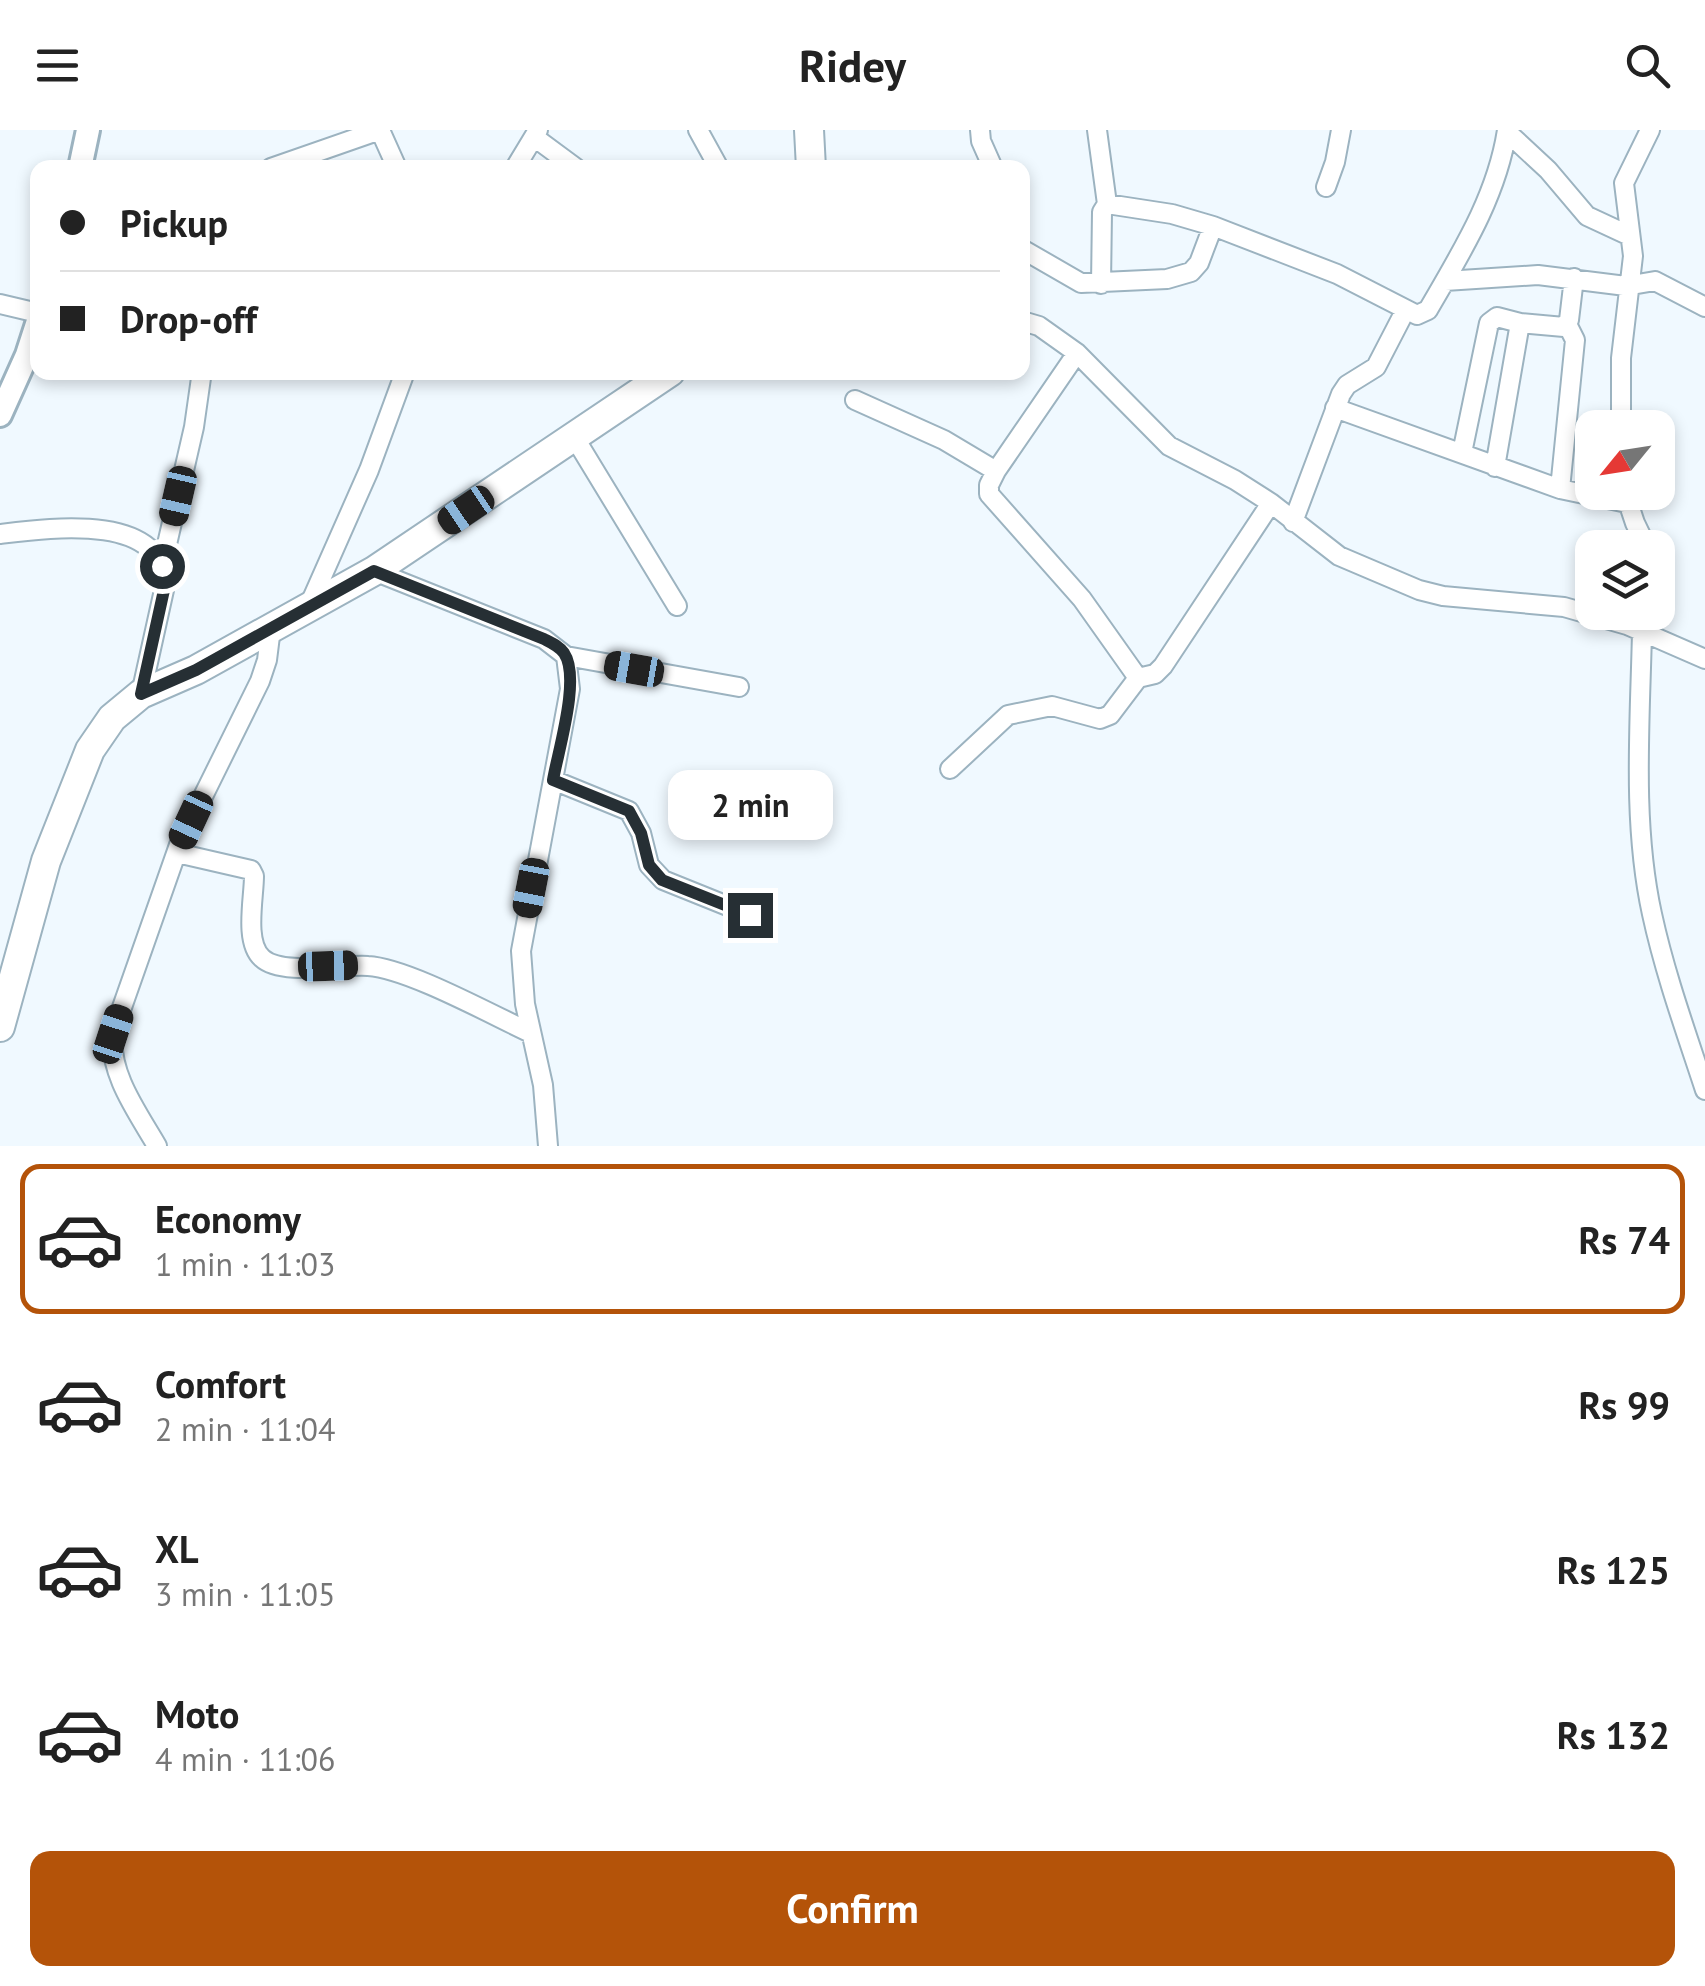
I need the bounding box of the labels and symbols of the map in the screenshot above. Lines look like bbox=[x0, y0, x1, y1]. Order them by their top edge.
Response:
north arrow bbox=[1575, 410, 1675, 510]
car bbox=[157, 463, 199, 529]
car bbox=[433, 481, 499, 539]
route start bbox=[140, 544, 185, 589]
car bbox=[602, 649, 666, 689]
callout: 2 min bbox=[668, 770, 832, 840]
car bbox=[165, 786, 217, 854]
car bbox=[511, 856, 551, 920]
route end bbox=[728, 893, 773, 938]
car bbox=[297, 950, 359, 982]
car bbox=[89, 1001, 137, 1067]

